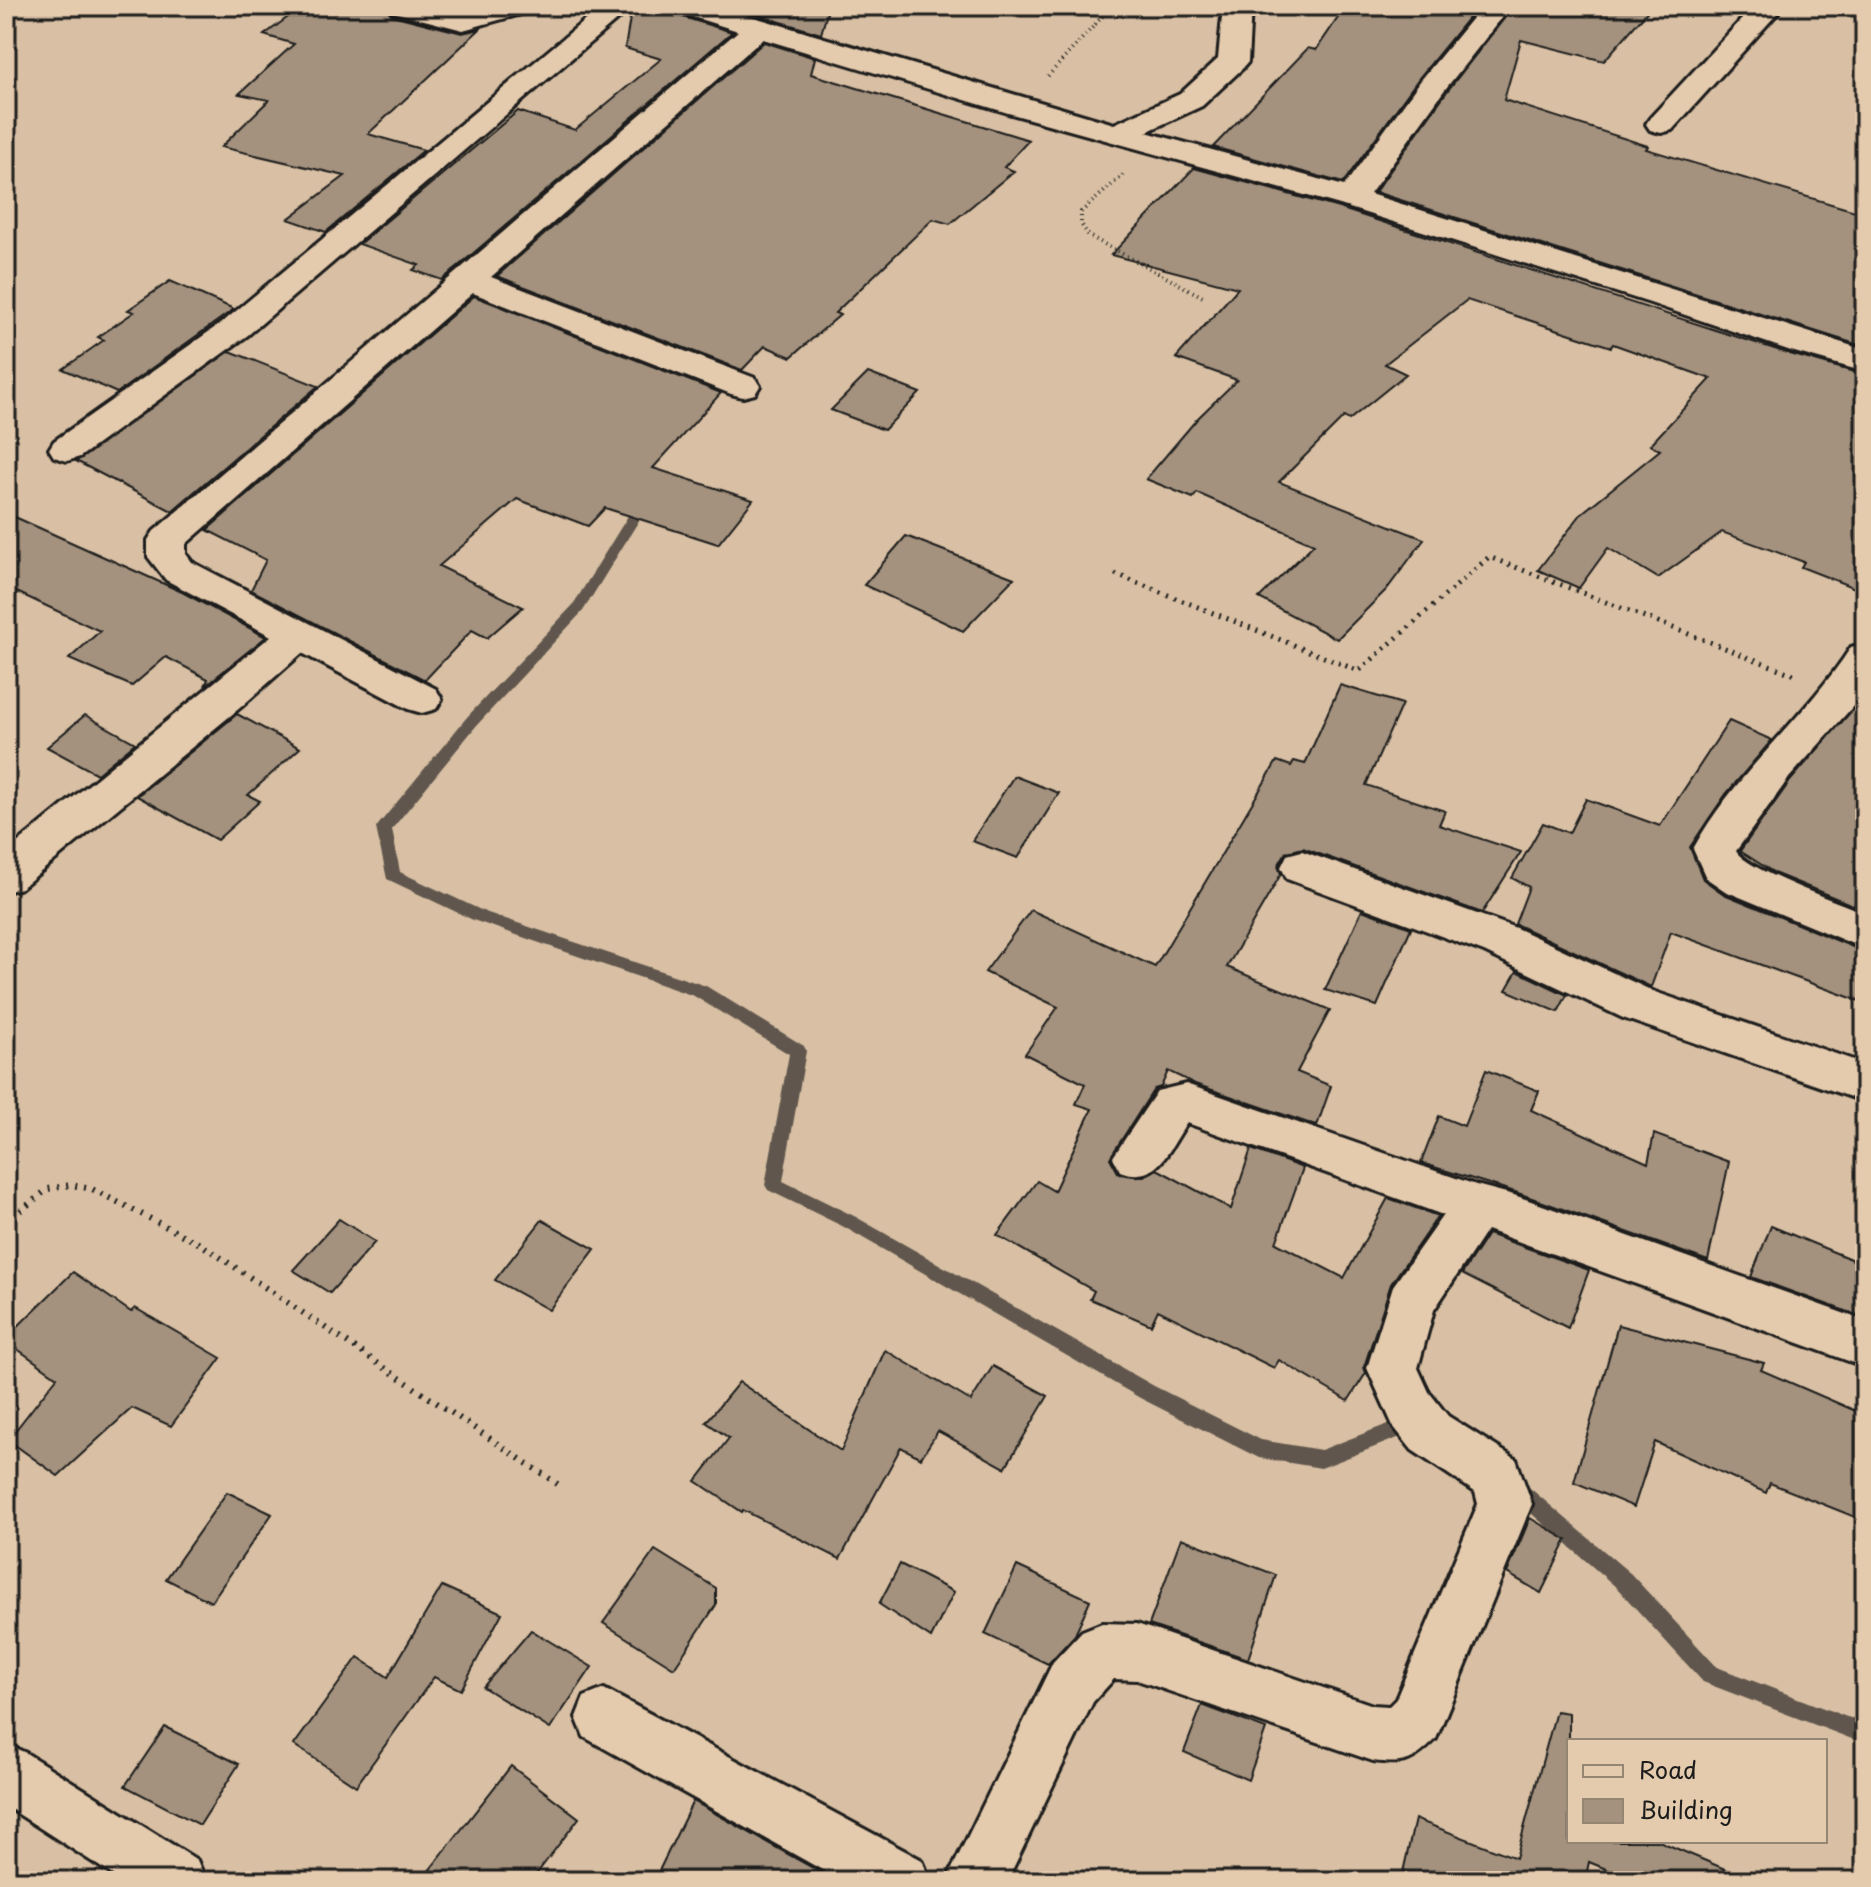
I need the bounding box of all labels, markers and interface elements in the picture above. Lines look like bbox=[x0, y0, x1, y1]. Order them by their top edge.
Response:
legend bbox=[1567, 1739, 1827, 1843]
text: Road bbox=[1639, 1751, 1697, 1787]
text: Building bbox=[1639, 1791, 1733, 1827]

